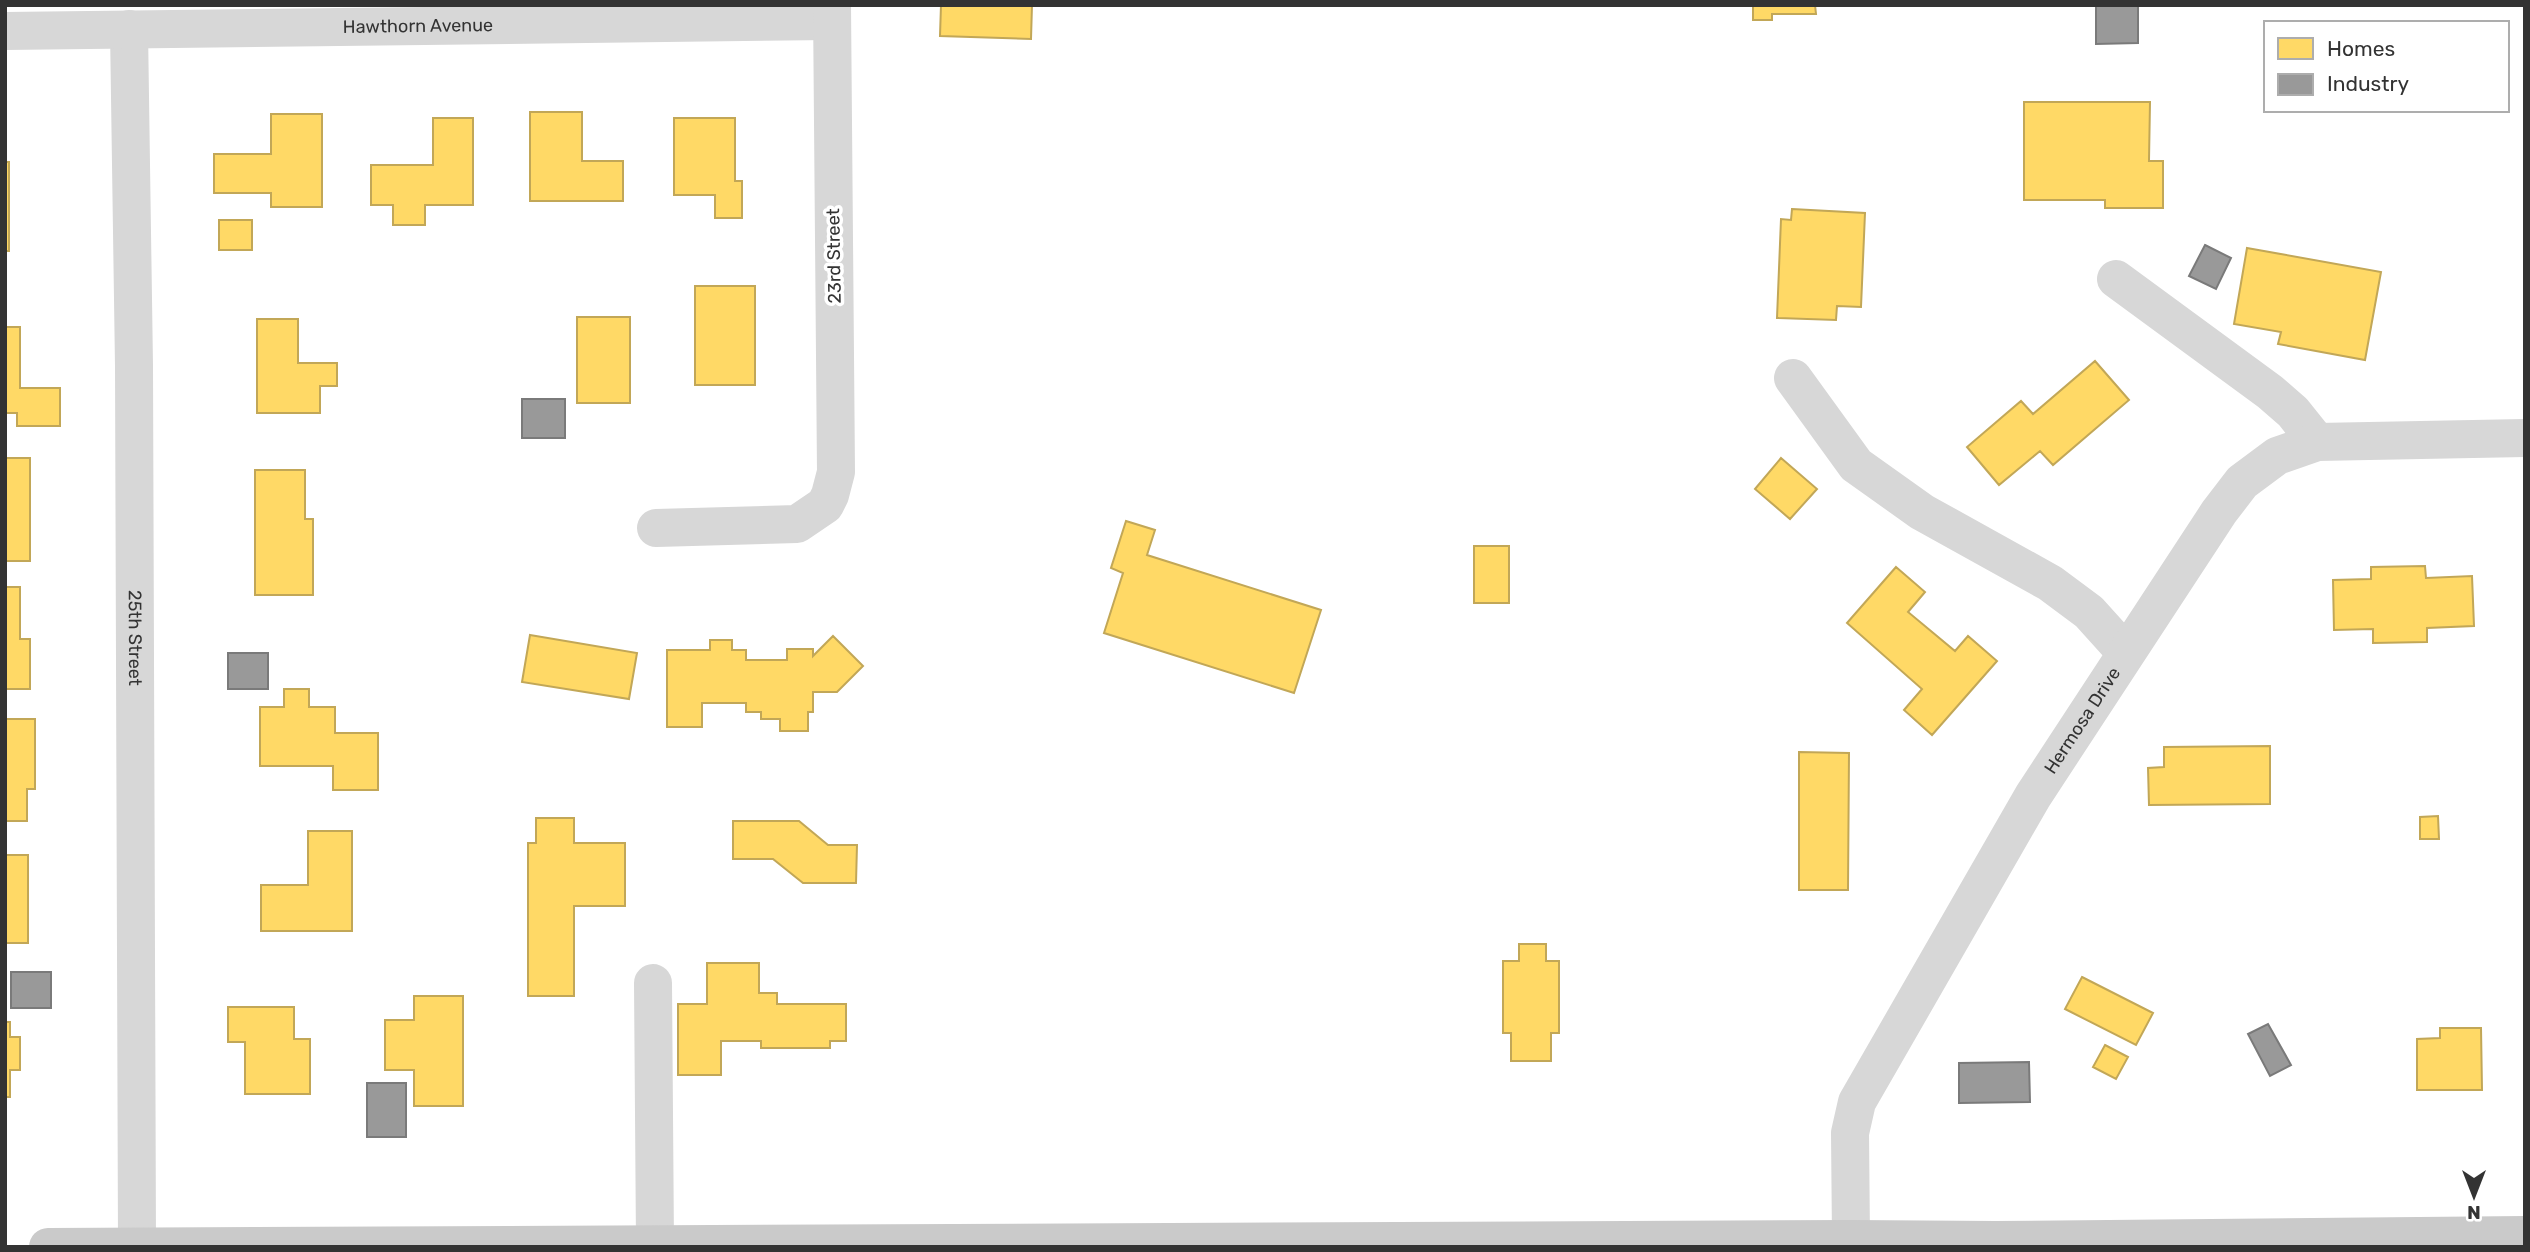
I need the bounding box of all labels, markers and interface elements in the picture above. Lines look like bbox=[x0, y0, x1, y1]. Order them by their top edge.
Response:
street label: Hawthorn Avenue bbox=[343, 14, 493, 38]
legend bbox=[2264, 21, 2509, 112]
text: Homes bbox=[2327, 36, 2395, 61]
text: Industry bbox=[2327, 71, 2409, 96]
street label: 23rd Street bbox=[822, 208, 846, 304]
street label: 25th Street bbox=[124, 590, 146, 686]
street label: Hermosa Drive bbox=[2040, 663, 2125, 778]
north arrow bbox=[2439, 1161, 2509, 1231]
text: N bbox=[2467, 1201, 2481, 1224]

